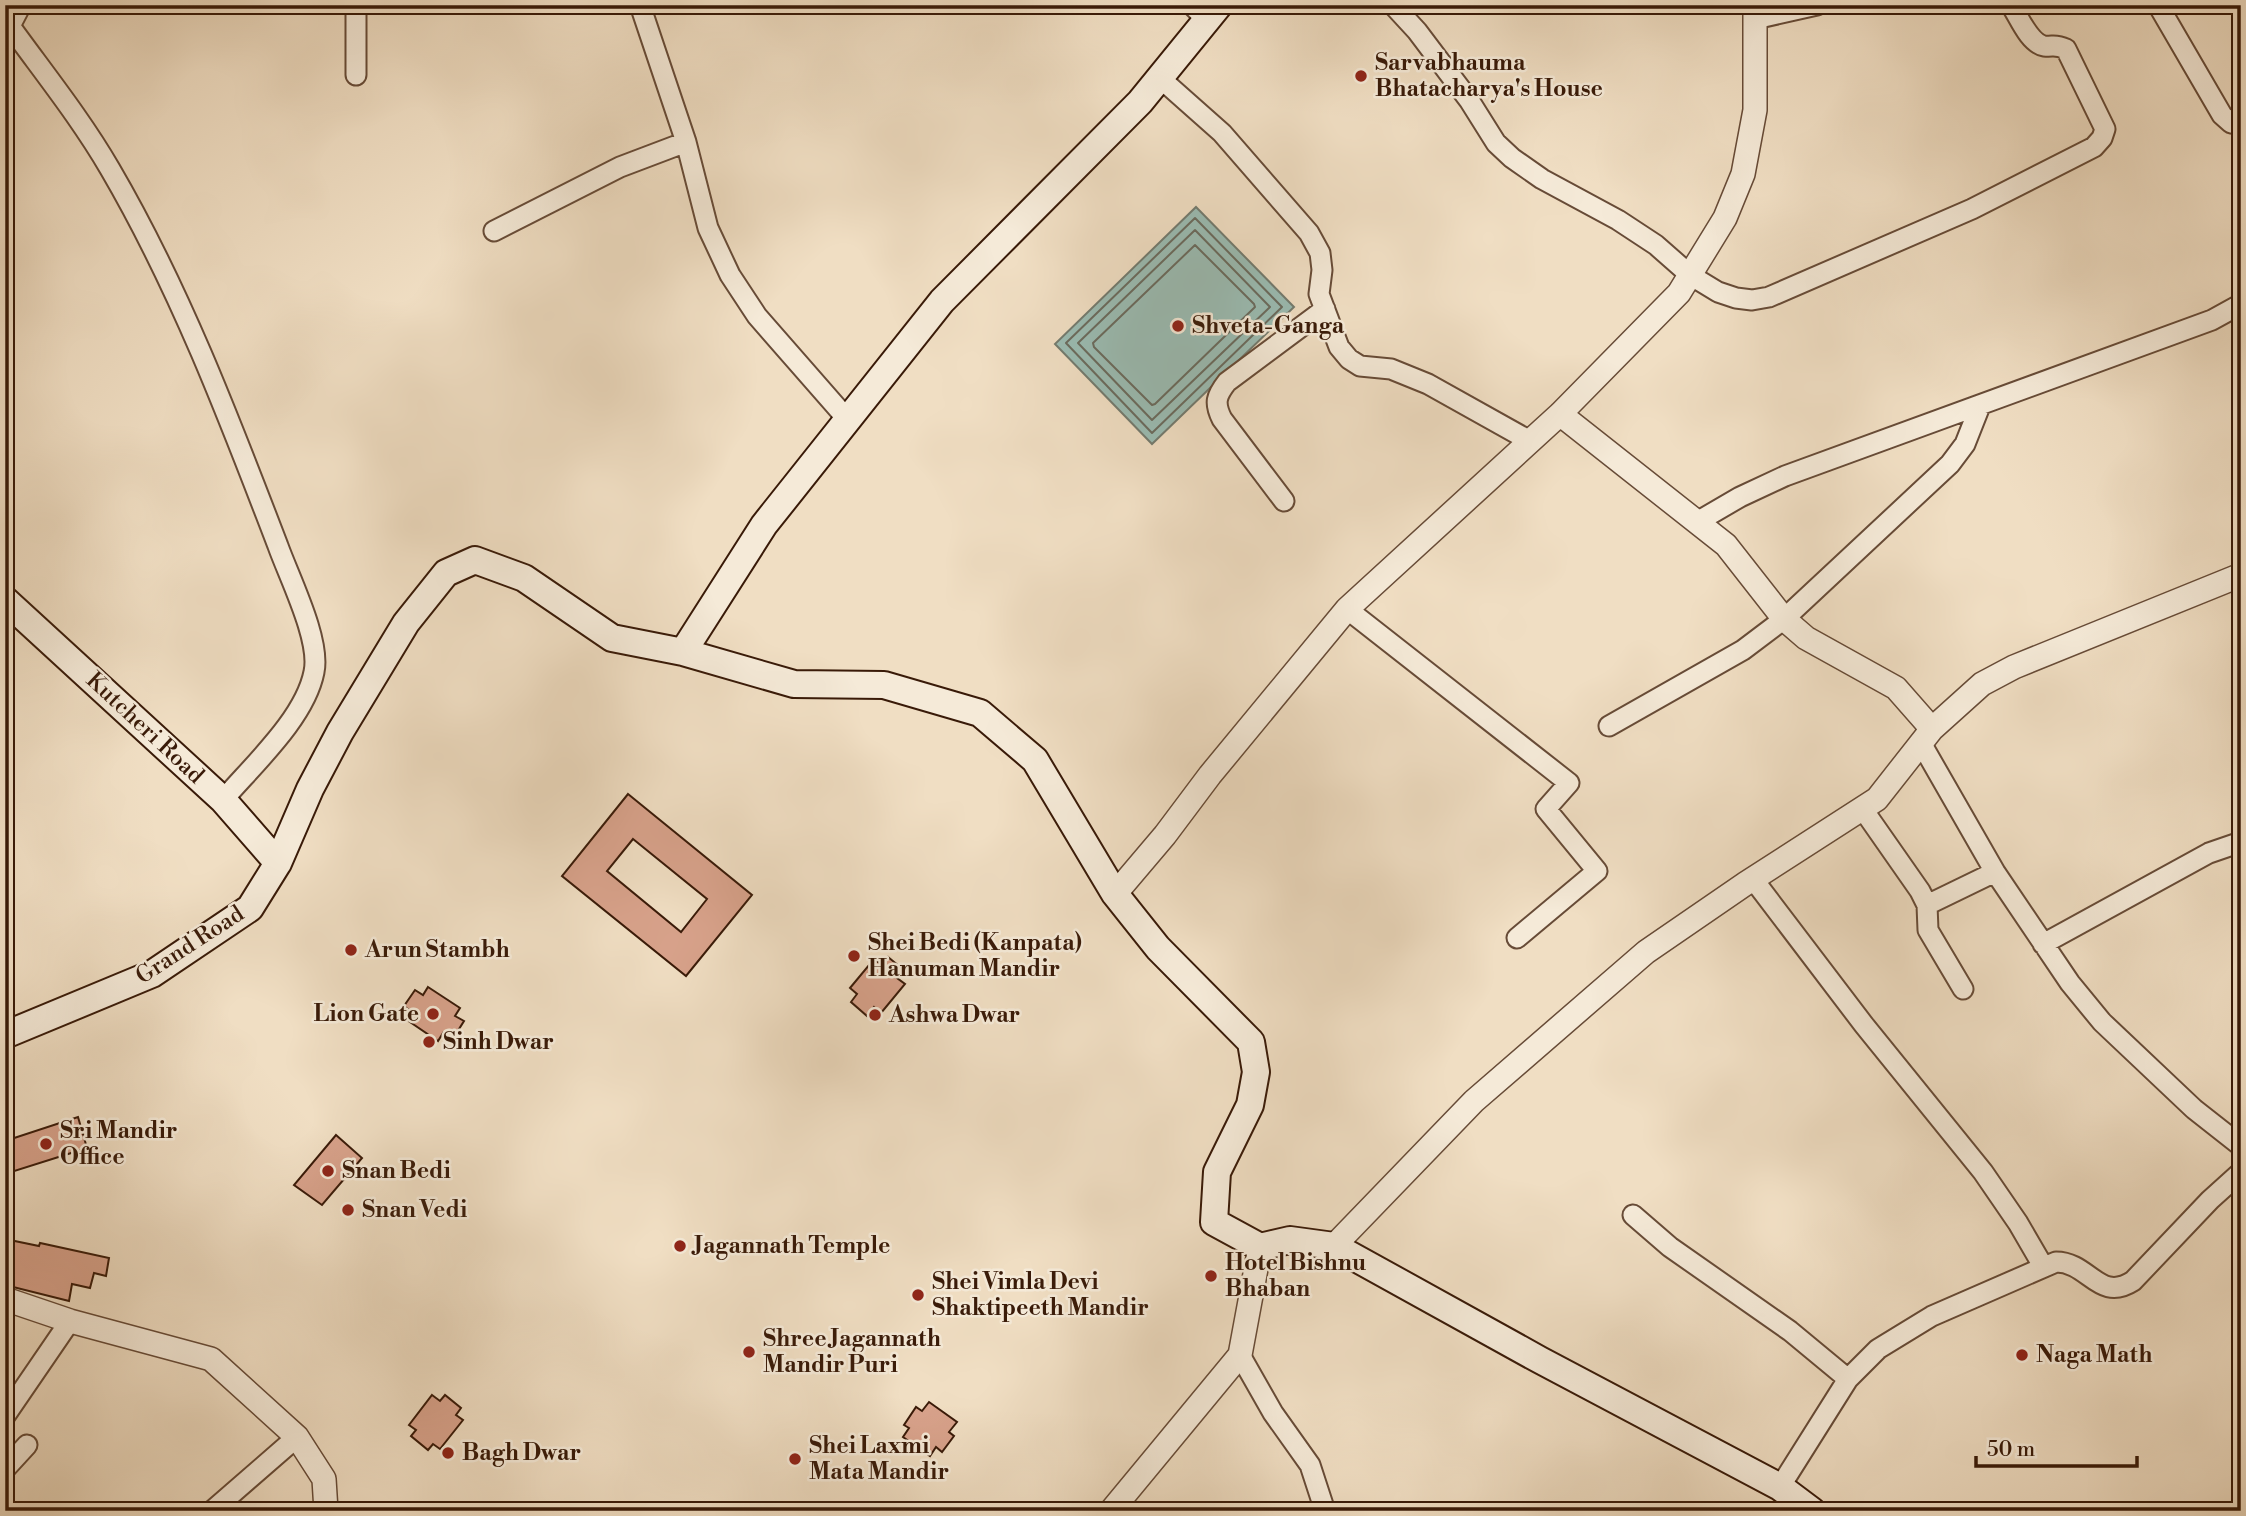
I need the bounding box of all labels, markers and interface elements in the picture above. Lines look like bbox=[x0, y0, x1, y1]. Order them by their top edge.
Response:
place label: Sarvabhauma Bhatacharya's House bbox=[1375, 49, 1603, 103]
marker: Sarvabhauma Bhatacharya's House bbox=[1353, 68, 1369, 84]
place label: Shveta-Ganga bbox=[1192, 312, 1345, 340]
marker: Shveta-Ganga bbox=[1170, 318, 1186, 334]
street label: Kutcheri Road bbox=[80, 666, 210, 790]
street label: Grand Road bbox=[131, 900, 249, 990]
place label: Shei Bedi (Kanpata) Hanuman Mandir bbox=[868, 929, 1082, 983]
place label: Arun Stambh bbox=[364, 936, 510, 964]
marker: Arun Stambh bbox=[343, 942, 359, 958]
marker: Shei Bedi (Kanpata) Hanuman Mandir bbox=[846, 948, 862, 964]
place label: Lion Gate bbox=[314, 1000, 419, 1028]
place label: Ashwa Dwar bbox=[888, 1001, 1020, 1029]
marker: Lion Gate bbox=[425, 1006, 441, 1022]
marker: Ashwa Dwar bbox=[867, 1007, 883, 1023]
place label: Sinh Dwar bbox=[443, 1028, 554, 1056]
marker: Sinh Dwar bbox=[421, 1034, 437, 1050]
place label: Sri Mandir Office bbox=[60, 1117, 177, 1171]
marker: Sri Mandir Office bbox=[38, 1136, 54, 1152]
place label: Snan Bedi bbox=[342, 1157, 451, 1185]
marker: Snan Bedi bbox=[320, 1163, 336, 1179]
place label: Snan Vedi bbox=[362, 1196, 467, 1224]
marker: Snan Vedi bbox=[340, 1202, 356, 1218]
place label: Jagannath Temple bbox=[691, 1232, 890, 1260]
marker: Jagannath Temple bbox=[672, 1238, 688, 1254]
place label: Hotel Bishnu Bhaban bbox=[1225, 1249, 1366, 1303]
place label: Shei Vimla Devi Shaktipeeth Mandir bbox=[932, 1268, 1149, 1322]
marker: Hotel Bishnu Bhaban bbox=[1203, 1268, 1219, 1284]
marker: Shei Vimla Devi Shaktipeeth Mandir bbox=[910, 1287, 926, 1303]
place label: Shree Jagannath Mandir Puri bbox=[763, 1325, 941, 1379]
place label: Naga Math bbox=[2036, 1341, 2152, 1369]
marker: Shree Jagannath Mandir Puri bbox=[741, 1344, 757, 1360]
marker: Naga Math bbox=[2014, 1347, 2030, 1363]
scale bar bbox=[1976, 1425, 2138, 1469]
place label: Shei Laxmi Mata Mandir bbox=[809, 1432, 949, 1486]
text: 50 m bbox=[1987, 1437, 2035, 1463]
place label: Bagh Dwar bbox=[462, 1439, 581, 1467]
marker: Bagh Dwar bbox=[440, 1445, 456, 1461]
marker: Shei Laxmi Mata Mandir bbox=[787, 1451, 803, 1467]

